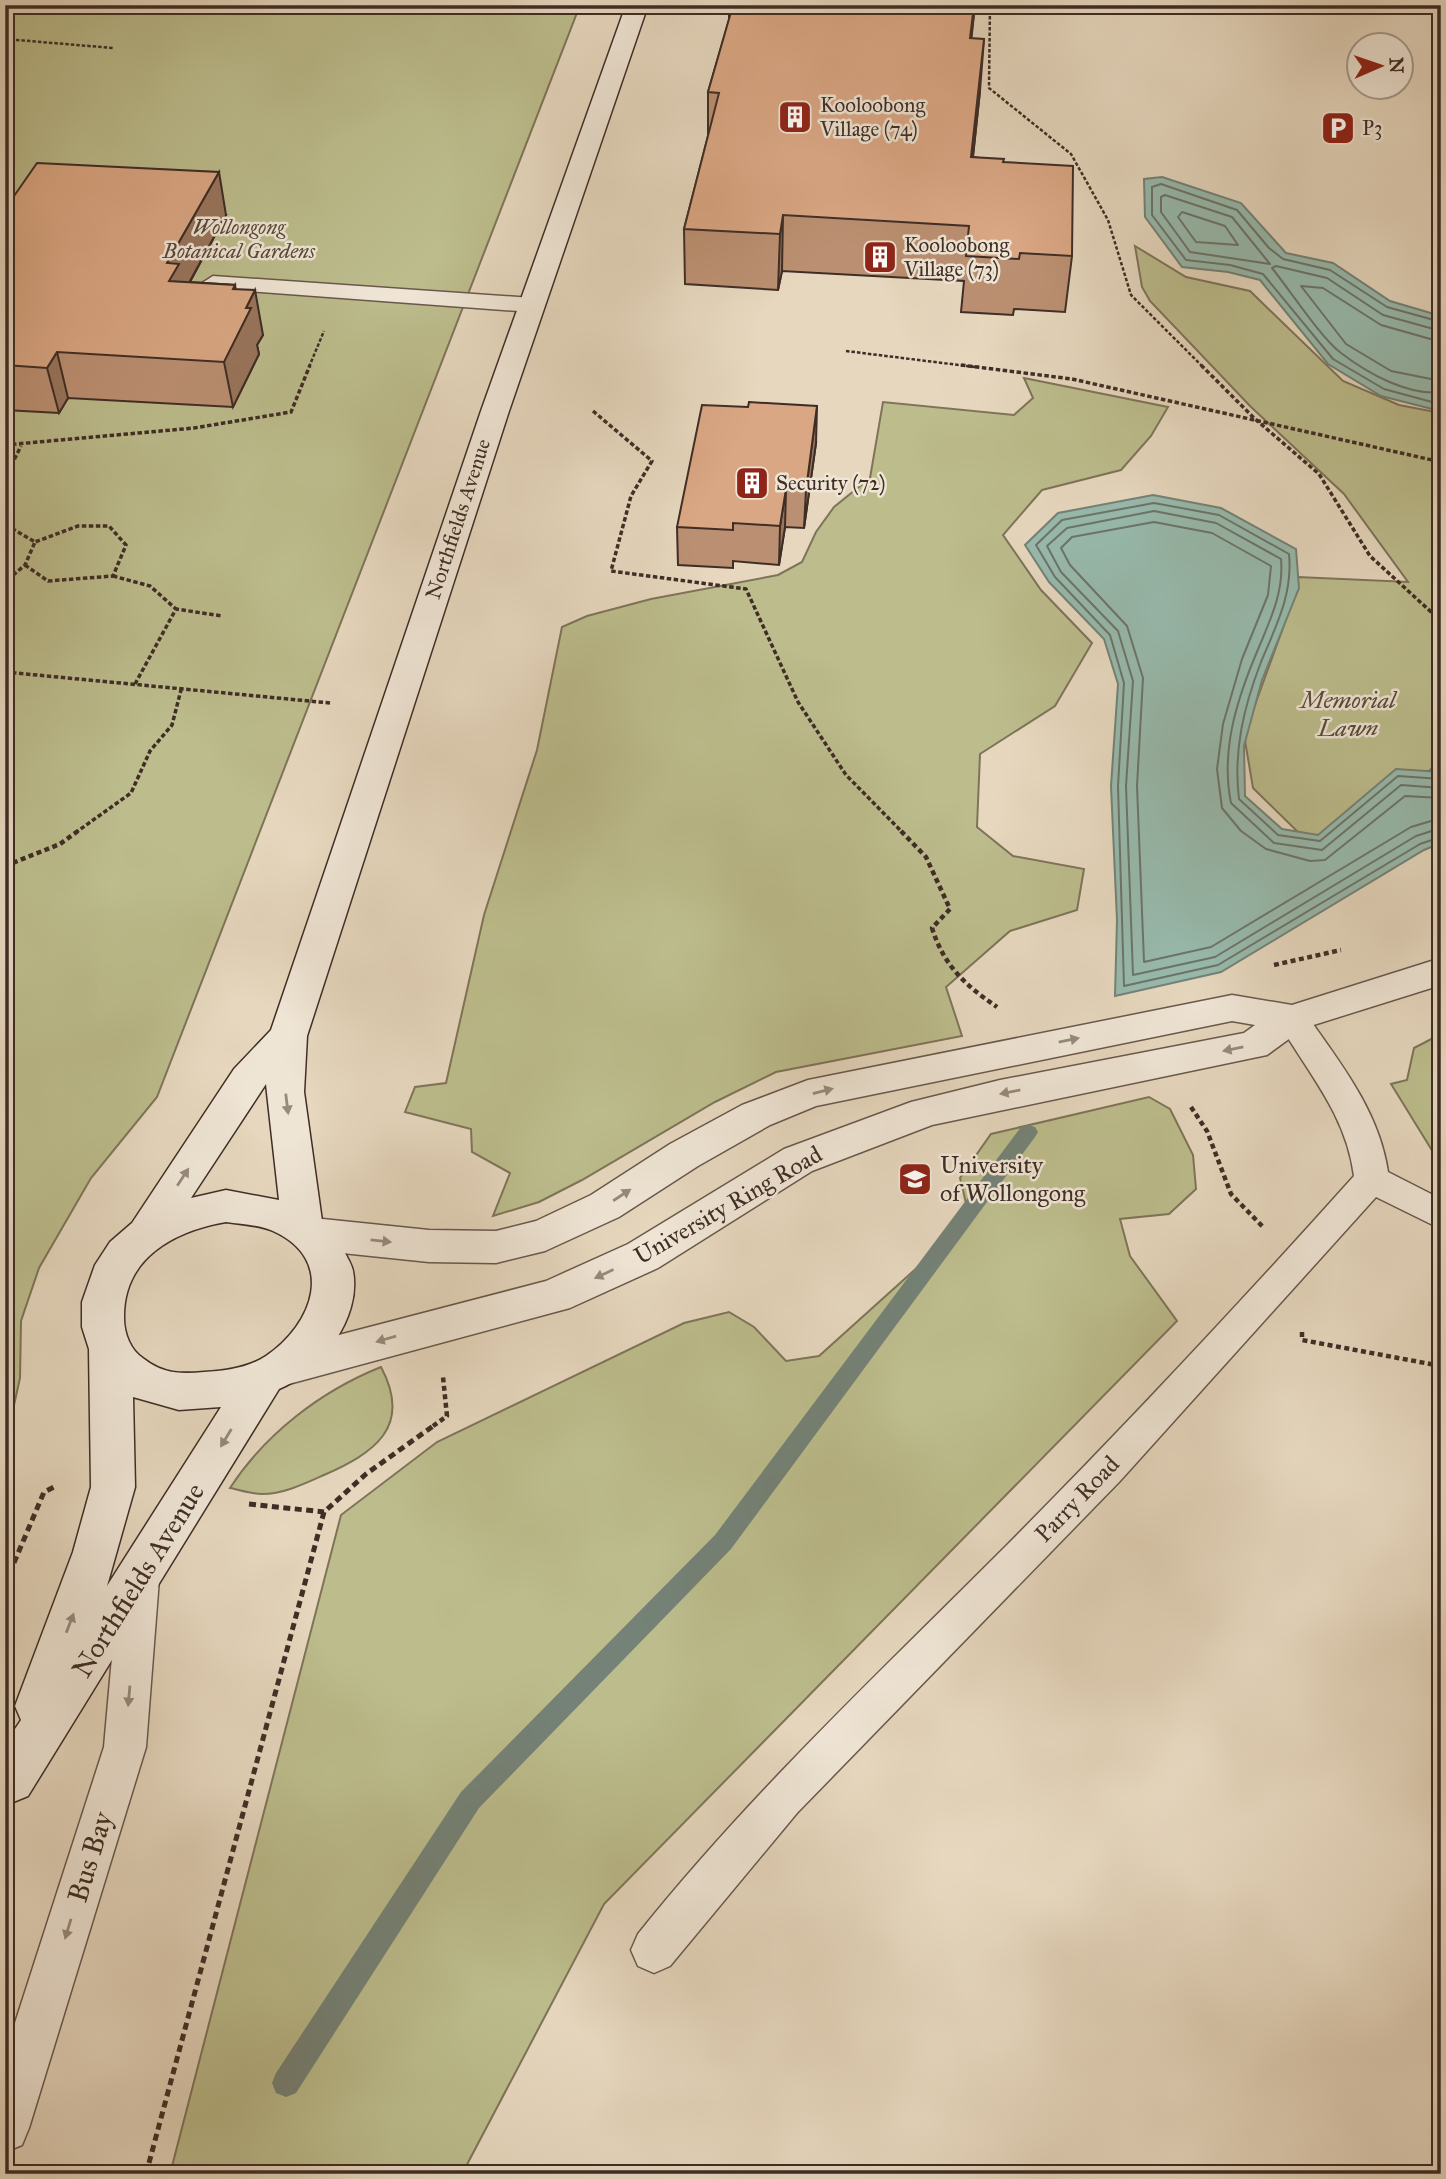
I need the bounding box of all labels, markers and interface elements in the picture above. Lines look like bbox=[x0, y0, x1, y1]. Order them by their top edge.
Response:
north arrow bbox=[1344, 32, 1414, 102]
text: N bbox=[1385, 57, 1408, 74]
place label: Kooloobong Village (74) bbox=[819, 92, 925, 142]
building icon: Kooloobong Village (74) bbox=[776, 98, 814, 136]
parking icon: P3 bbox=[1319, 109, 1357, 147]
place label: P3 bbox=[1362, 115, 1382, 141]
park label: Wollongong Botanical Gardens bbox=[162, 214, 316, 264]
place label: Kooloobong Village (73) bbox=[903, 232, 1009, 282]
building icon: Kooloobong Village (73) bbox=[861, 238, 899, 276]
street label: Northfields Avenue bbox=[420, 435, 496, 603]
building icon: Security (72) bbox=[733, 464, 771, 502]
place label: Security (72) bbox=[776, 470, 886, 496]
park label: Memorial Lawn bbox=[1298, 685, 1398, 743]
one-way arrow bbox=[1058, 1034, 1080, 1045]
one-way arrow bbox=[1222, 1044, 1244, 1055]
one-way arrow bbox=[812, 1085, 834, 1096]
one-way arrow bbox=[999, 1087, 1021, 1098]
one-way arrow bbox=[281, 1093, 292, 1115]
street label: University Ring Road bbox=[629, 1139, 827, 1271]
place label: University of Wollongong bbox=[940, 1150, 1086, 1208]
school or university icon: University of Wollongong bbox=[896, 1160, 934, 1198]
one-way arrow bbox=[176, 1168, 189, 1187]
one-way arrow bbox=[612, 1189, 631, 1202]
one-way arrow bbox=[370, 1236, 392, 1247]
one-way arrow bbox=[594, 1268, 614, 1280]
one-way arrow bbox=[376, 1334, 397, 1344]
one-way arrow bbox=[220, 1428, 233, 1448]
street label: Parry Road bbox=[1028, 1449, 1126, 1549]
street label: Northfields Avenue bbox=[64, 1476, 212, 1684]
one-way arrow bbox=[64, 1613, 75, 1634]
one-way arrow bbox=[123, 1685, 134, 1707]
street label: Bus Bay bbox=[60, 1807, 121, 1906]
one-way arrow bbox=[62, 1918, 73, 1939]

